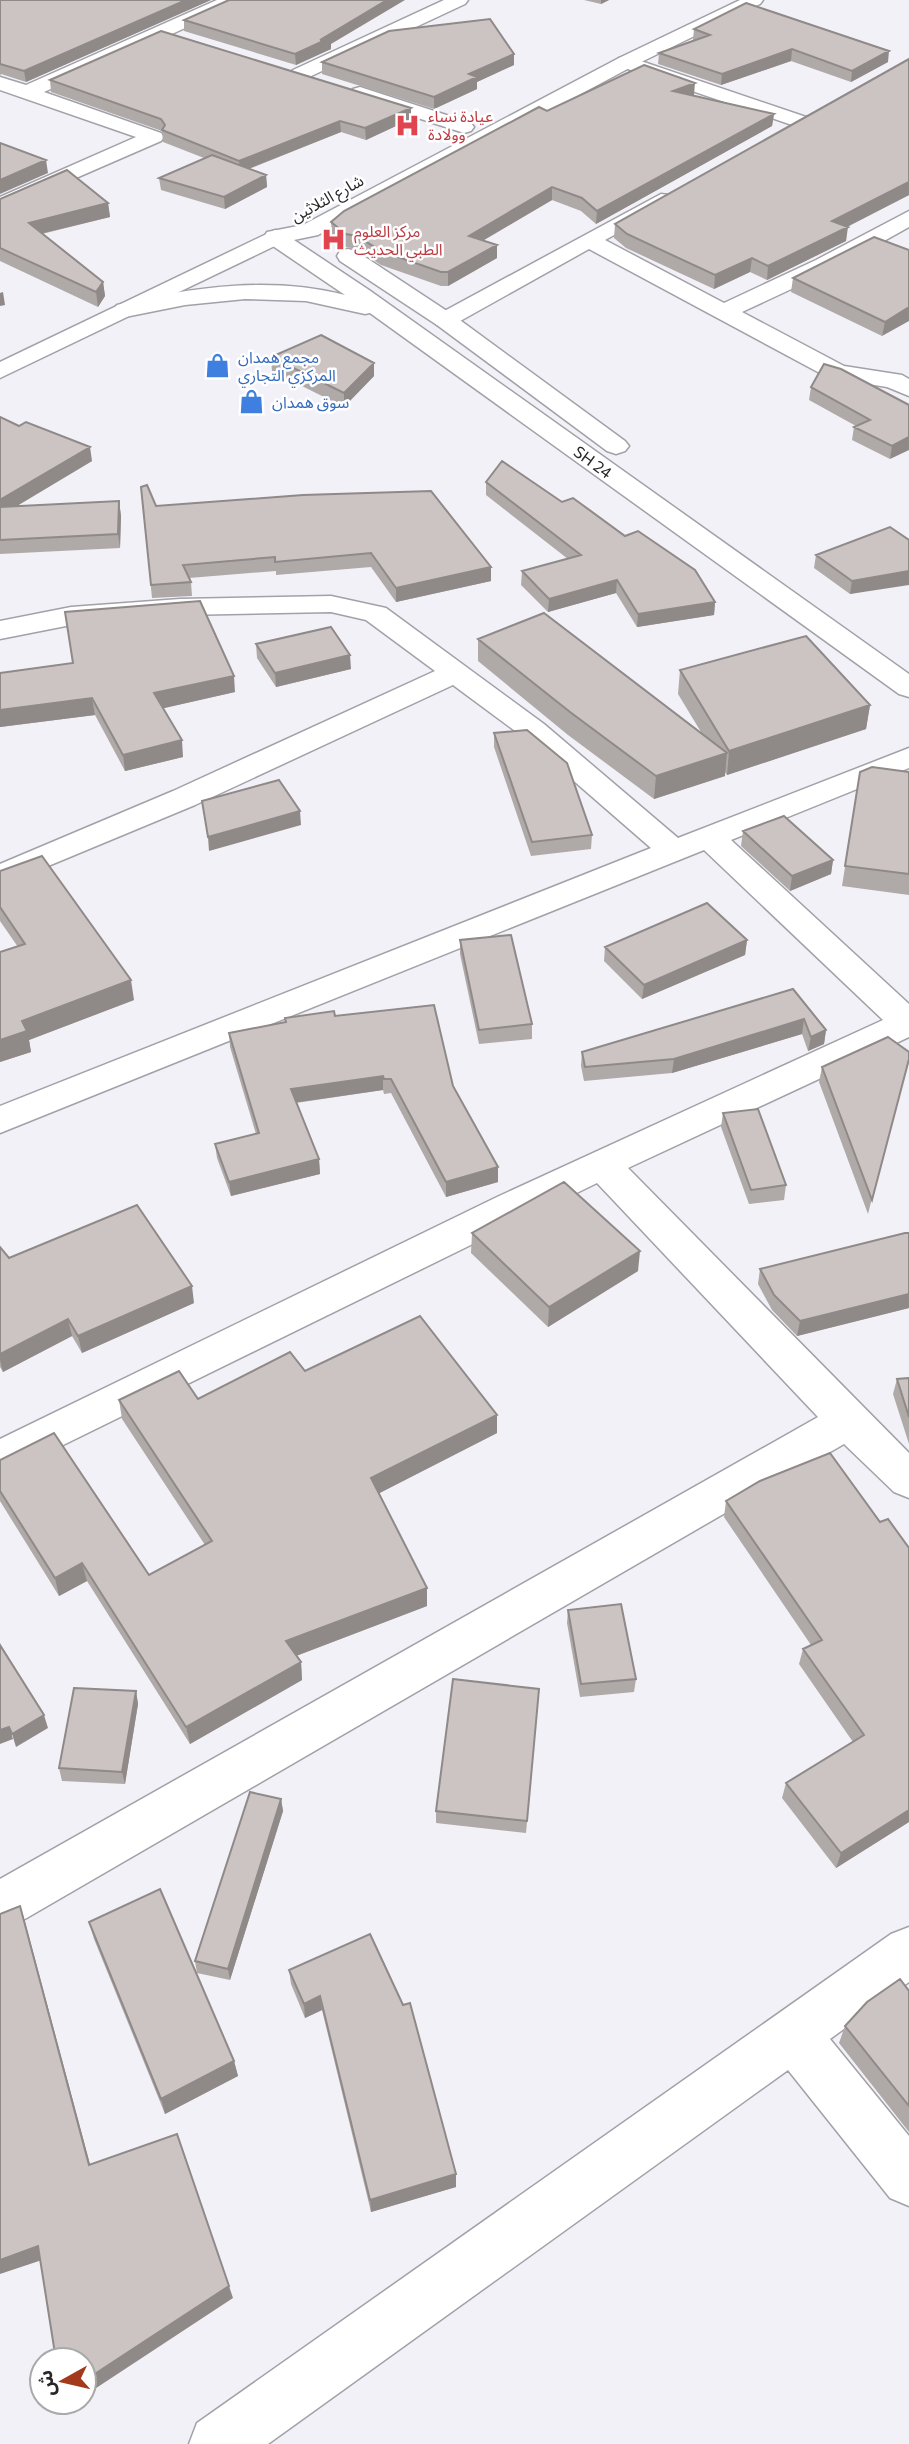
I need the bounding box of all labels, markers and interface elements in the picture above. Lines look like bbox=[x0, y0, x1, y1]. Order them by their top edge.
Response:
place label: عيادة نساء وولادة bbox=[428, 106, 493, 144]
hospital icon: عيادة نساء وولادة bbox=[394, 111, 422, 139]
street label: شارع الثلاثين bbox=[287, 170, 368, 229]
place label: مركز العلوم الطبي الحديث bbox=[354, 221, 443, 262]
hospital icon: مركز العلوم الطبي الحديث bbox=[320, 226, 348, 254]
place label: مجمع همدان المركزي التجاري bbox=[238, 347, 336, 388]
shop icon: مجمع همدان المركزي التجاري bbox=[204, 352, 232, 380]
shop icon: سوق همدان bbox=[238, 388, 266, 416]
place label: سوق همدان bbox=[272, 392, 349, 412]
street label: SH 24 bbox=[570, 441, 616, 482]
north arrow bbox=[28, 2346, 98, 2416]
text: ش bbox=[32, 2369, 59, 2398]

